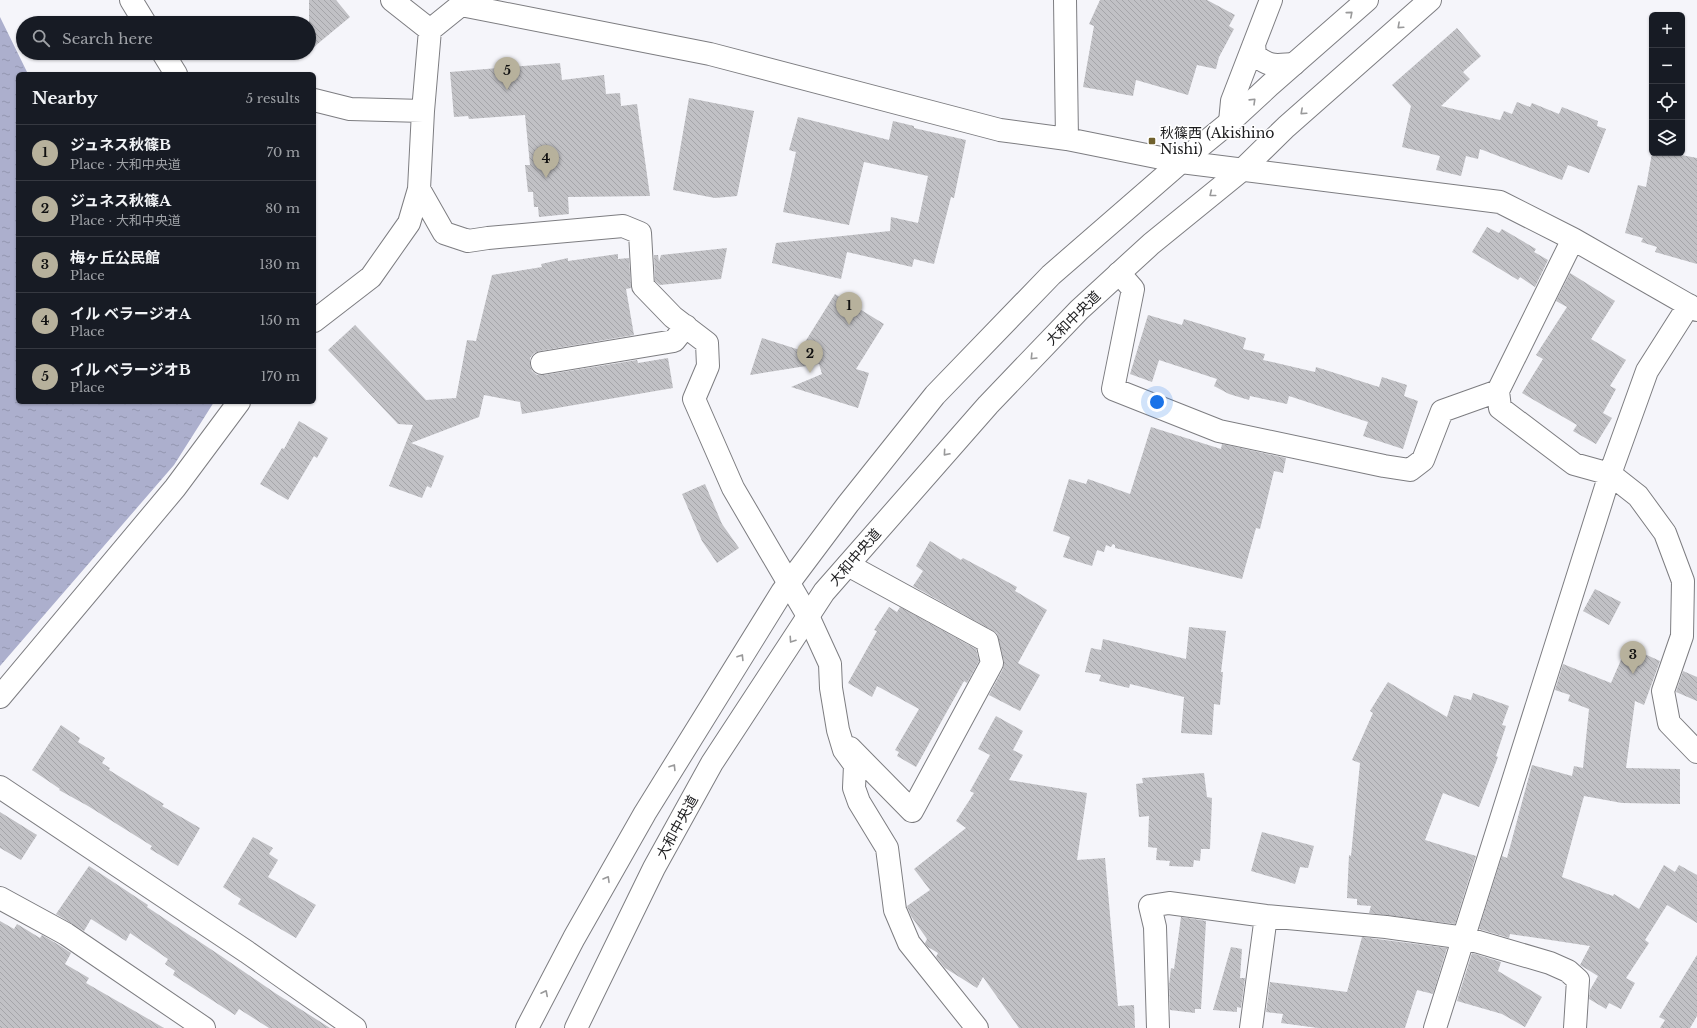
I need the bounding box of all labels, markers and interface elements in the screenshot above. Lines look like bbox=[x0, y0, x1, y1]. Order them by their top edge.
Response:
one-way arrow bbox=[1345, 12, 1353, 19]
map controls bbox=[1649, 12, 1685, 156]
button: + bbox=[1649, 12, 1685, 48]
search box bbox=[16, 16, 316, 60]
one-way arrow bbox=[1398, 21, 1405, 28]
icon: search bbox=[30, 27, 52, 49]
text: Search here bbox=[62, 29, 153, 48]
button: − bbox=[1649, 48, 1685, 84]
pin: 5 bbox=[494, 57, 520, 90]
button: locate bbox=[1649, 84, 1685, 120]
text: Nearby bbox=[32, 88, 98, 109]
text: 5 results bbox=[246, 90, 300, 107]
one-way arrow bbox=[1248, 98, 1256, 105]
one-way arrow bbox=[1300, 107, 1308, 115]
button: layers bbox=[1649, 120, 1685, 156]
place label: 秋篠西 (Akishino Nishi) bbox=[1160, 124, 1274, 158]
text: ジュネス秋篠B bbox=[70, 135, 171, 154]
marker: 秋篠西 (Akishino Nishi) bbox=[1147, 136, 1157, 146]
text: 1 bbox=[42, 144, 48, 161]
text: 70 m bbox=[267, 144, 300, 161]
pin: 4 bbox=[533, 145, 559, 178]
text: Place · 大和中央道 bbox=[70, 156, 181, 173]
one-way arrow bbox=[1209, 190, 1217, 197]
text: ジュネス秋篠A bbox=[70, 191, 171, 210]
text: 2 bbox=[41, 200, 49, 217]
text: 80 m bbox=[265, 200, 300, 217]
text: Place · 大和中央道 bbox=[70, 212, 181, 229]
text: 梅ヶ丘公民館 bbox=[70, 248, 160, 267]
text: 3 bbox=[41, 256, 49, 273]
text: 130 m bbox=[259, 256, 300, 273]
text: Place bbox=[70, 267, 105, 284]
street label: 大和中央道 bbox=[1042, 287, 1104, 349]
pin: 1 bbox=[836, 292, 862, 325]
text: イル ベラージオA bbox=[70, 304, 191, 323]
text: 4 bbox=[41, 312, 49, 329]
text: 150 m bbox=[260, 312, 300, 329]
text: Place bbox=[70, 323, 105, 340]
pin: 2 bbox=[797, 340, 823, 373]
one-way arrow bbox=[1031, 352, 1038, 360]
text: イル ベラージオB bbox=[70, 360, 191, 379]
text: 5 bbox=[41, 368, 49, 385]
text: 170 m bbox=[261, 368, 300, 385]
text: Place bbox=[70, 379, 105, 396]
your location bbox=[1147, 392, 1167, 412]
one-way arrow bbox=[943, 448, 950, 456]
street label: 大和中央道 bbox=[825, 525, 885, 589]
one-way arrow bbox=[789, 636, 797, 643]
pin: 3 bbox=[1620, 641, 1646, 674]
one-way arrow bbox=[737, 654, 744, 661]
one-way arrow bbox=[668, 764, 676, 771]
street label: 大和中央道 bbox=[652, 792, 702, 862]
one-way arrow bbox=[603, 876, 610, 883]
one-way arrow bbox=[540, 990, 548, 998]

